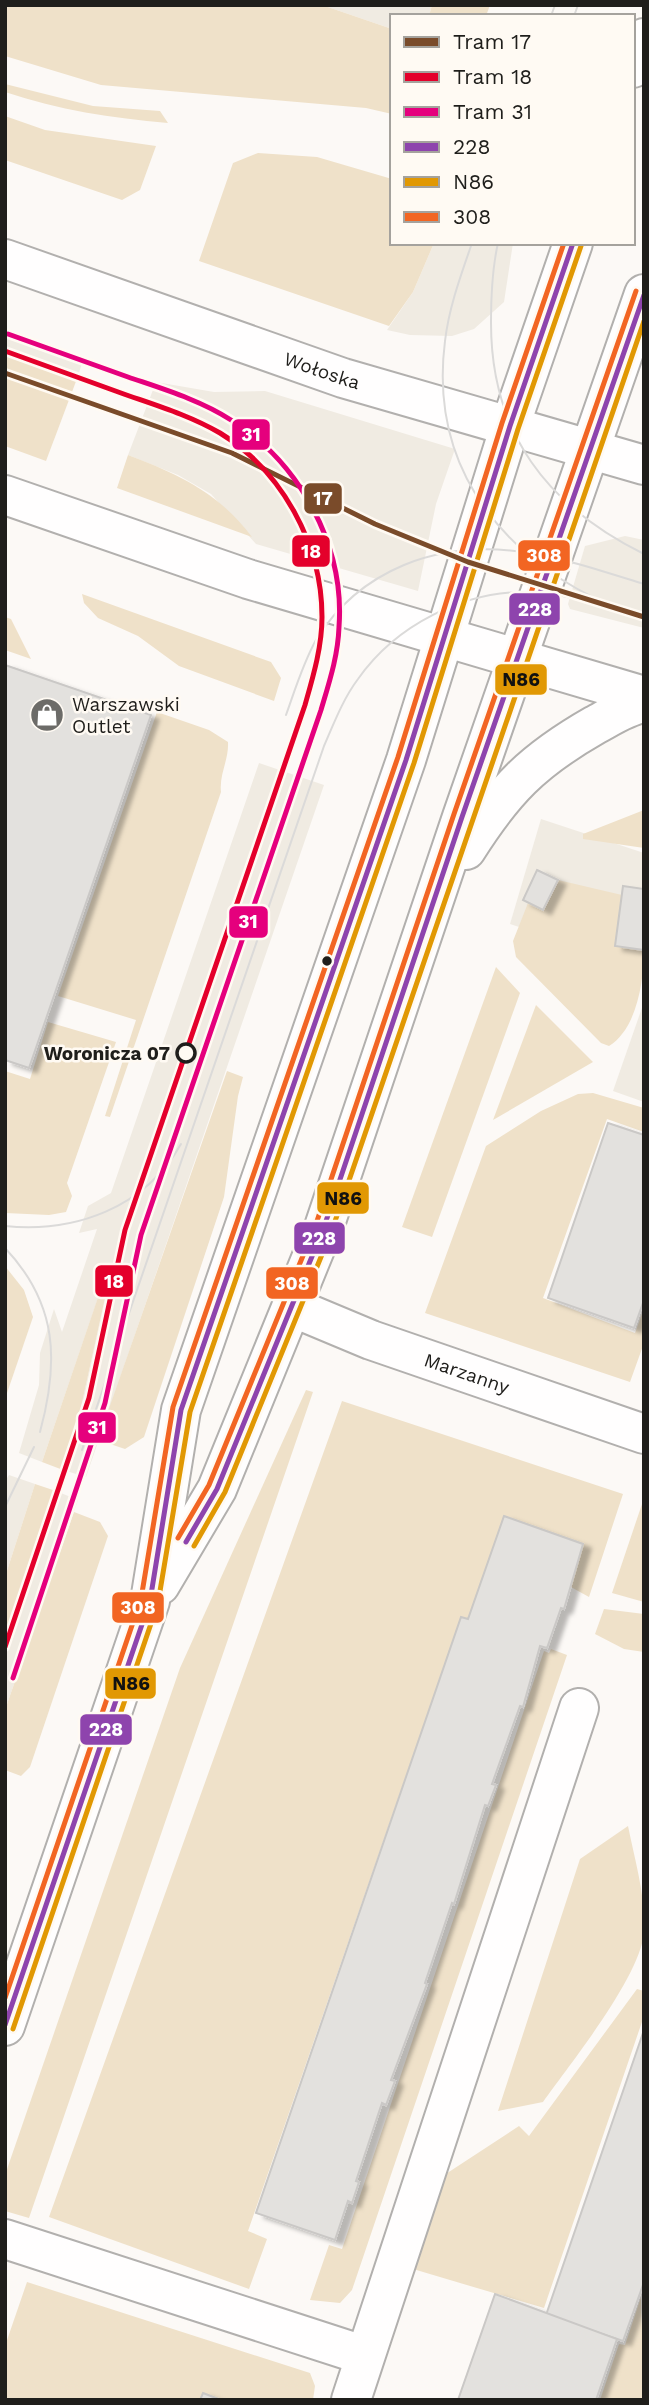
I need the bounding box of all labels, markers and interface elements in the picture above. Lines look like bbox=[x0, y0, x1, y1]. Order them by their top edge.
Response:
legend bbox=[390, 14, 635, 245]
text: Tram 17 bbox=[453, 29, 531, 54]
text: Tram 18 bbox=[453, 64, 532, 89]
text: Tram 31 bbox=[453, 99, 532, 124]
text: 228 bbox=[453, 134, 490, 159]
text: N86 bbox=[453, 169, 494, 194]
text: 308 bbox=[453, 204, 491, 229]
street label: Wołoska bbox=[281, 347, 363, 394]
line badge: 31 bbox=[231, 418, 271, 451]
text: 31 bbox=[241, 423, 261, 446]
line badge: 17 bbox=[303, 482, 343, 515]
text: 17 bbox=[313, 487, 333, 510]
line badge: 18 bbox=[291, 534, 331, 568]
line badge: 308 bbox=[517, 539, 571, 572]
text: 18 bbox=[301, 540, 321, 563]
text: 308 bbox=[526, 544, 562, 567]
line badge: 228 bbox=[508, 592, 561, 626]
text: 228 bbox=[518, 598, 552, 621]
line badge: N86 bbox=[494, 663, 548, 696]
text: N86 bbox=[502, 668, 540, 691]
place label: Warszawski Outlet bbox=[72, 693, 180, 738]
shop icon: Warszawski Outlet bbox=[28, 696, 66, 734]
line badge: 31 bbox=[228, 905, 269, 939]
text: 31 bbox=[238, 910, 258, 933]
unlabelled marker bbox=[320, 954, 334, 968]
place label: Woronicza 07 bbox=[44, 1042, 170, 1065]
marker: Woronicza 07 bbox=[176, 1043, 196, 1063]
line badge: N86 bbox=[316, 1181, 370, 1215]
text: N86 bbox=[324, 1187, 362, 1210]
line badge: 228 bbox=[293, 1221, 346, 1255]
text: 228 bbox=[302, 1227, 336, 1250]
line badge: 18 bbox=[94, 1264, 134, 1298]
line badge: 308 bbox=[265, 1266, 319, 1300]
text: 18 bbox=[104, 1270, 124, 1293]
text: 308 bbox=[274, 1272, 310, 1295]
street label: Marzanny bbox=[421, 1348, 513, 1399]
line badge: 31 bbox=[77, 1411, 117, 1444]
text: 31 bbox=[87, 1416, 107, 1439]
line badge: 308 bbox=[111, 1591, 165, 1624]
text: 308 bbox=[120, 1596, 156, 1619]
line badge: N86 bbox=[104, 1667, 157, 1700]
text: N86 bbox=[112, 1672, 150, 1695]
line badge: 228 bbox=[79, 1713, 133, 1746]
text: 228 bbox=[89, 1718, 123, 1741]

